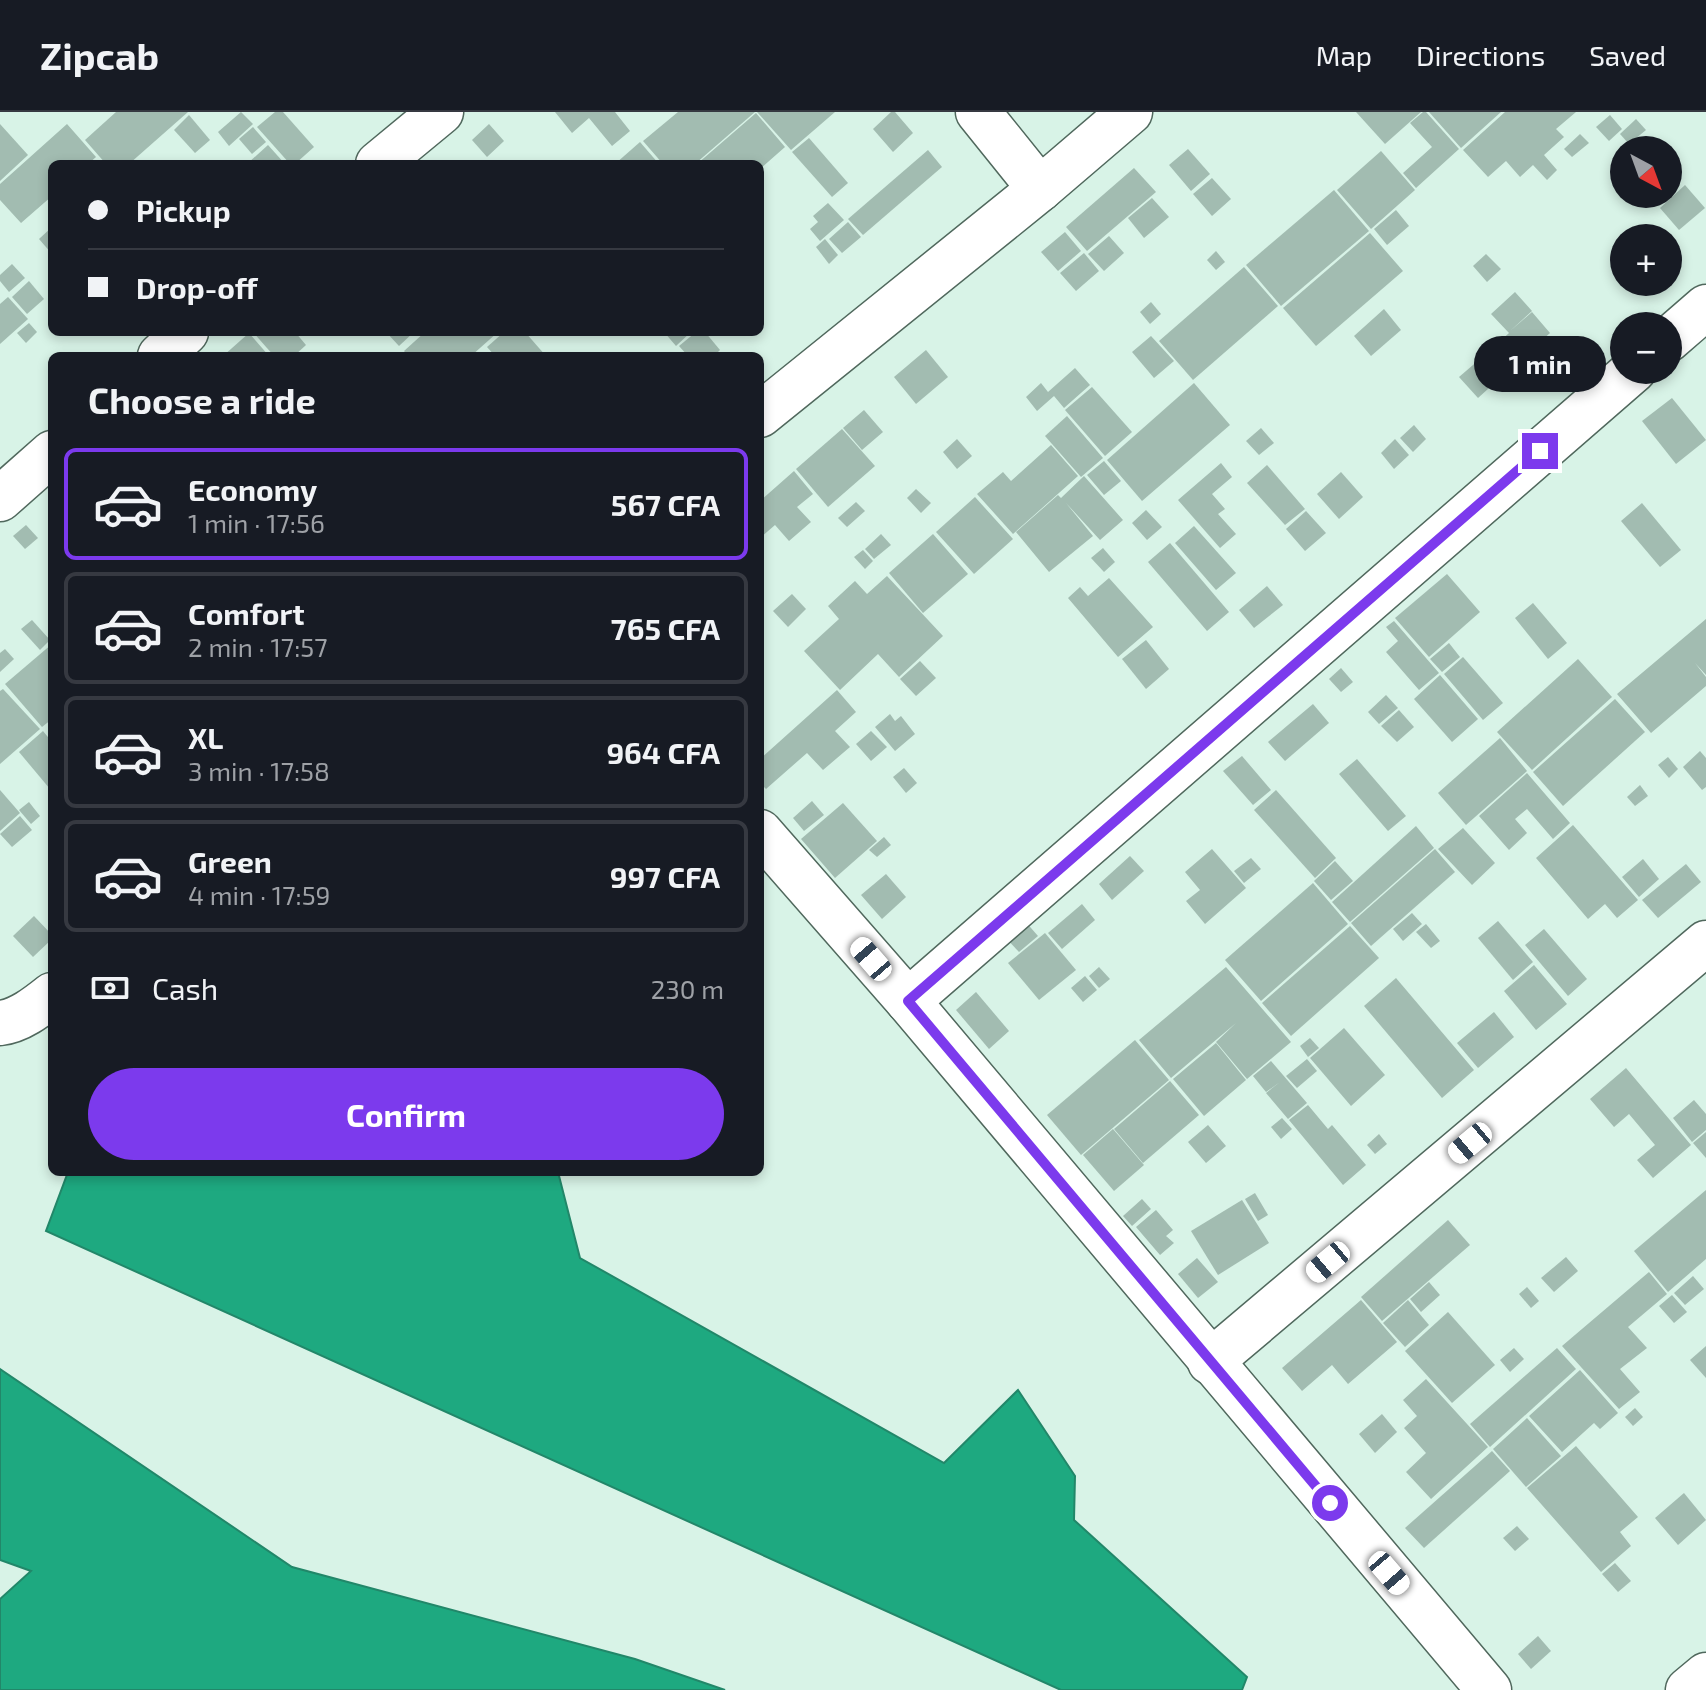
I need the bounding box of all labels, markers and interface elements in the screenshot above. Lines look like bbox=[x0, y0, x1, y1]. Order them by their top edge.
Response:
text: Zipcab bbox=[40, 32, 159, 78]
text: Map bbox=[1316, 38, 1372, 72]
text: Directions bbox=[1416, 38, 1545, 72]
text: Saved bbox=[1589, 38, 1666, 72]
north arrow bbox=[1610, 136, 1682, 208]
map controls bbox=[1610, 136, 1682, 384]
text: Pickup bbox=[136, 192, 231, 228]
button: + bbox=[1610, 224, 1682, 296]
text: Drop-off bbox=[136, 269, 258, 305]
button: − bbox=[1610, 312, 1682, 384]
callout: 1 min bbox=[1474, 335, 1606, 391]
text: 1 min bbox=[1509, 348, 1571, 379]
text: Choose a ride bbox=[88, 378, 316, 421]
route end bbox=[1522, 433, 1558, 469]
icon: car bbox=[92, 468, 164, 540]
text: Economy bbox=[188, 471, 317, 507]
text: 567 CFA bbox=[611, 486, 720, 522]
text: 1 min · 17:56 bbox=[188, 507, 325, 538]
icon: car bbox=[92, 592, 164, 664]
text: Comfort bbox=[188, 595, 305, 631]
text: 765 CFA bbox=[611, 610, 720, 646]
text: 2 min · 17:57 bbox=[188, 631, 328, 662]
icon: car bbox=[92, 716, 164, 788]
text: XL bbox=[188, 719, 223, 755]
text: 964 CFA bbox=[606, 734, 720, 770]
text: 3 min · 17:58 bbox=[188, 755, 330, 786]
icon: car bbox=[92, 840, 164, 912]
text: Green bbox=[188, 843, 272, 879]
text: 997 CFA bbox=[610, 858, 720, 894]
text: 4 min · 17:59 bbox=[188, 879, 330, 910]
car bbox=[846, 933, 896, 985]
icon: cash bbox=[88, 966, 132, 1010]
text: Cash bbox=[152, 970, 218, 1006]
text: 230 m bbox=[651, 973, 724, 1004]
button: Confirm bbox=[88, 1068, 724, 1160]
car bbox=[1444, 1118, 1496, 1168]
car bbox=[1302, 1237, 1354, 1287]
route start bbox=[1312, 1485, 1348, 1521]
car bbox=[1364, 1547, 1414, 1599]

